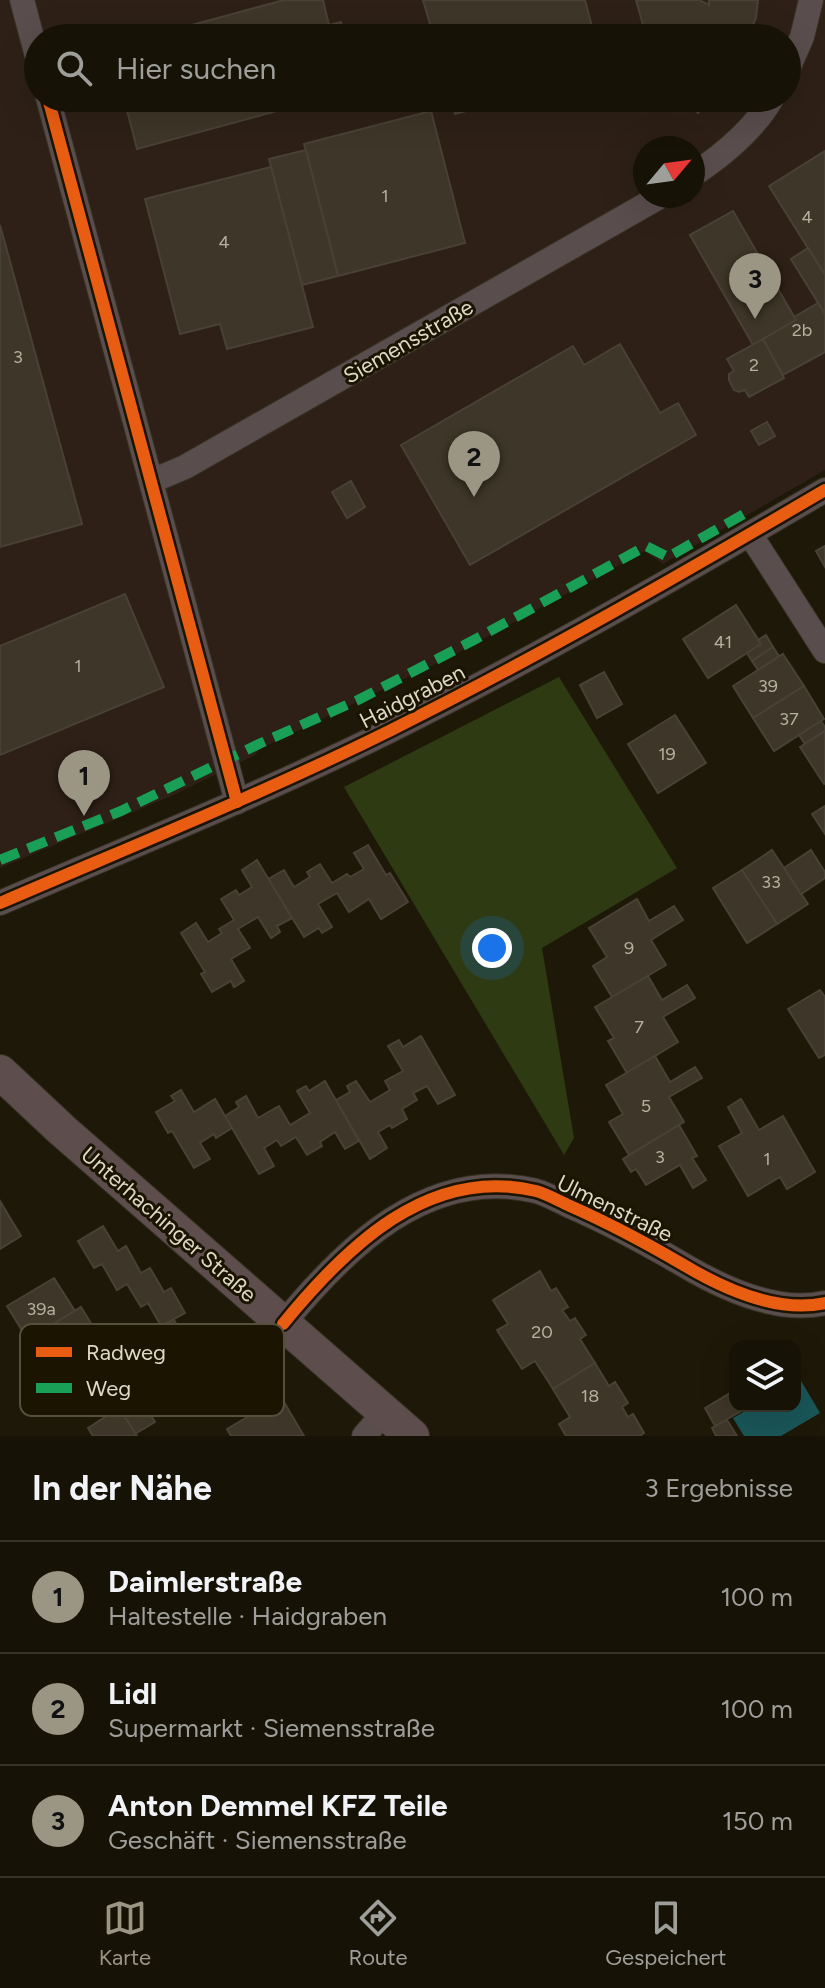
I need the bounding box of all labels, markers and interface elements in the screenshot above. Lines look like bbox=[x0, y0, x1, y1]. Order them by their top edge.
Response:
search box bbox=[24, 24, 801, 112]
icon: search bbox=[52, 46, 96, 90]
text: Hier suchen bbox=[116, 50, 276, 87]
north arrow bbox=[633, 136, 705, 208]
house number: 1 bbox=[381, 185, 389, 207]
house number: 4 bbox=[801, 206, 813, 228]
house number: 4 bbox=[218, 231, 230, 253]
pin: 3 bbox=[729, 253, 781, 319]
street label: Siemensstraße bbox=[338, 293, 478, 390]
house number: 2b bbox=[792, 319, 812, 341]
house number: 3 bbox=[13, 346, 23, 368]
house number: 2 bbox=[749, 354, 759, 376]
pin: 2 bbox=[448, 431, 500, 497]
house number: 41 bbox=[714, 631, 732, 653]
house number: 1 bbox=[74, 655, 82, 677]
street label: Haidgraben bbox=[355, 658, 469, 734]
house number: 39 bbox=[758, 675, 778, 697]
house number: 37 bbox=[779, 708, 799, 730]
house number: 19 bbox=[658, 743, 676, 765]
pin: 1 bbox=[58, 750, 110, 816]
house number: 33 bbox=[761, 871, 781, 893]
your location bbox=[472, 928, 512, 968]
house number: 9 bbox=[624, 937, 634, 959]
house number: 7 bbox=[634, 1016, 644, 1038]
house number: 5 bbox=[641, 1095, 651, 1117]
street label: Unterhachinger Straße bbox=[76, 1141, 262, 1308]
house number: 3 bbox=[655, 1146, 665, 1168]
house number: 1 bbox=[763, 1148, 771, 1170]
street label: Ulmenstraße bbox=[553, 1169, 677, 1248]
house number: 39a bbox=[26, 1298, 56, 1320]
house number: 20 bbox=[531, 1321, 553, 1343]
legend bbox=[20, 1324, 284, 1416]
text: Radweg bbox=[86, 1339, 166, 1366]
map controls bbox=[729, 1340, 801, 1412]
button: layers bbox=[729, 1340, 801, 1412]
text: Weg bbox=[86, 1375, 131, 1402]
house number: 18 bbox=[581, 1385, 599, 1407]
text: In der Nähe bbox=[32, 1468, 212, 1509]
text: 3 Ergebnisse bbox=[645, 1472, 793, 1504]
text: Daimlerstraße bbox=[108, 1563, 302, 1600]
text: 1 bbox=[53, 1581, 63, 1613]
text: 100 m bbox=[720, 1581, 793, 1613]
text: Haltestelle · Haidgraben bbox=[108, 1600, 387, 1632]
text: Lidl bbox=[108, 1675, 157, 1712]
text: 2 bbox=[50, 1693, 66, 1725]
text: 100 m bbox=[720, 1693, 793, 1725]
text: Supermarkt · Siemensstraße bbox=[108, 1712, 435, 1744]
text: Anton Demmel KFZ Teile bbox=[108, 1787, 448, 1824]
text: 3 bbox=[51, 1805, 65, 1837]
text: 150 m bbox=[722, 1805, 793, 1837]
text: Geschäft · Siemensstraße bbox=[108, 1824, 407, 1856]
tab: Karte bbox=[99, 1896, 151, 1971]
tab: Route bbox=[349, 1896, 408, 1971]
tab: Gespeichert bbox=[605, 1896, 726, 1971]

